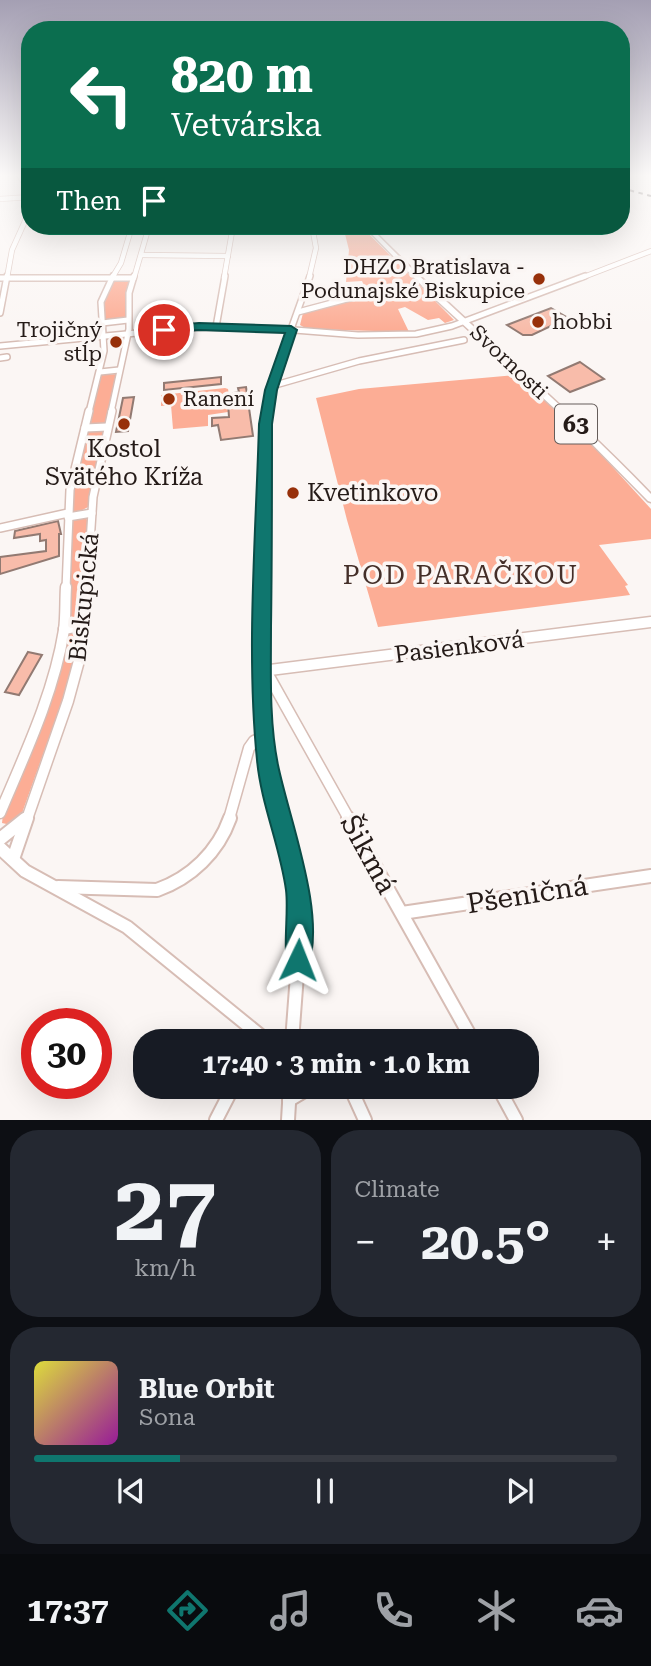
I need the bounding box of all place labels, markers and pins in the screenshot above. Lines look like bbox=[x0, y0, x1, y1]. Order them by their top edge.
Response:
place label: DHZO Bratislava - Podunajské Biskupice bbox=[301, 255, 525, 303]
marker: DHZO Bratislava - Podunajské Biskupice bbox=[531, 271, 547, 287]
pin bbox=[134, 300, 194, 360]
place label: hobbi bbox=[552, 310, 613, 334]
marker: hobbi bbox=[530, 314, 546, 330]
place label: Trojičný stĺp bbox=[16, 318, 103, 366]
marker: Trojičný stĺp bbox=[108, 334, 124, 350]
place label: Ranení bbox=[183, 387, 254, 411]
marker: Ranení bbox=[161, 391, 177, 407]
marker: Kostol Svätého Kríža bbox=[116, 416, 132, 432]
place label: Kostol Svätého Kríža bbox=[45, 435, 203, 491]
place label: Kvetinkovo bbox=[307, 479, 439, 507]
marker: Kvetinkovo bbox=[285, 485, 301, 501]

